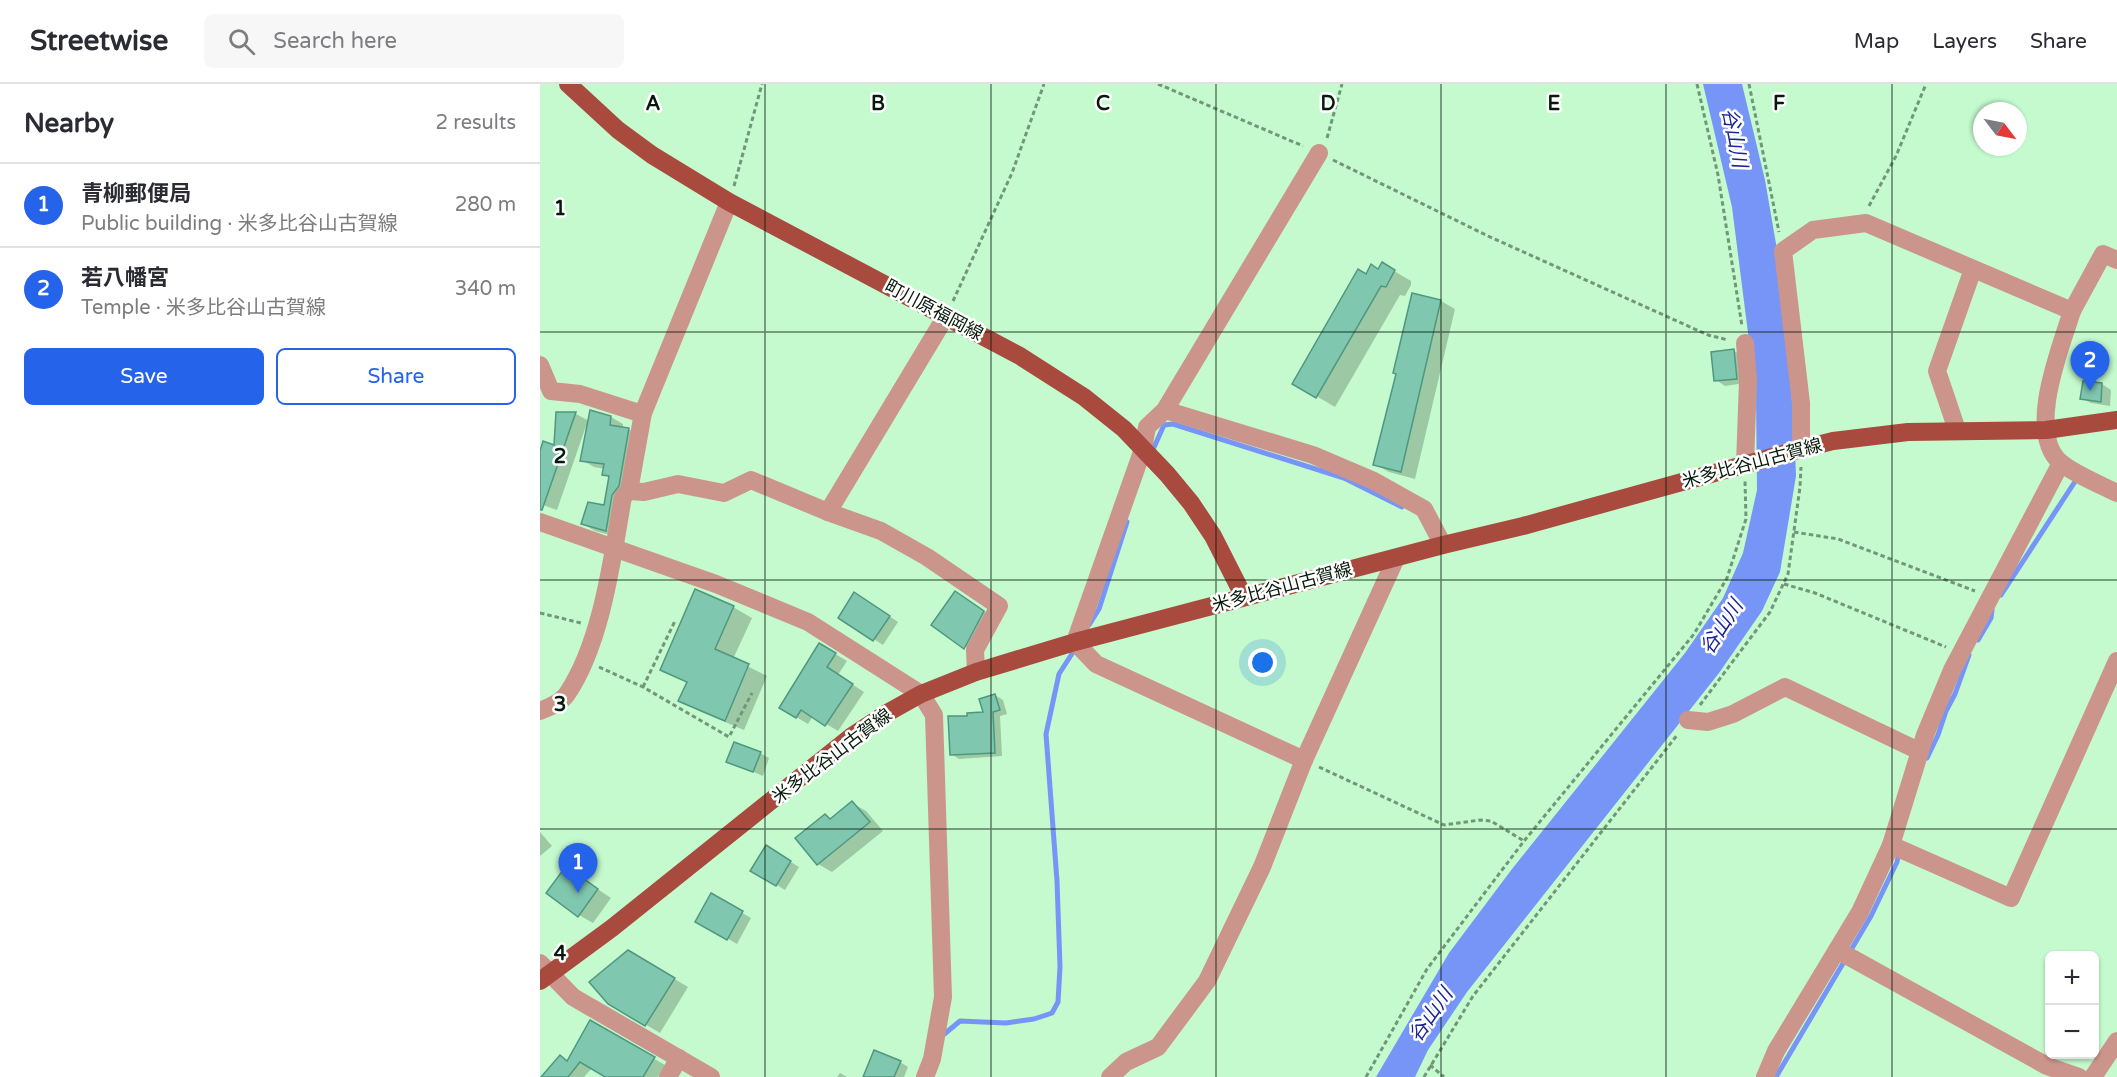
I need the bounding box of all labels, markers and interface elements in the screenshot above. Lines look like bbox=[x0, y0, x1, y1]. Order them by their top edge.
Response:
search box bbox=[204, 14, 624, 68]
text: Streetwise bbox=[30, 24, 168, 58]
icon: search bbox=[225, 25, 258, 58]
text: Search here bbox=[273, 28, 397, 54]
text: Map bbox=[1854, 29, 1899, 54]
text: Layers bbox=[1932, 29, 1997, 54]
text: Share bbox=[2030, 29, 2087, 54]
text: A bbox=[646, 92, 661, 116]
text: B bbox=[871, 92, 885, 116]
text: C bbox=[1096, 92, 1110, 116]
text: D bbox=[1320, 92, 1336, 116]
text: E bbox=[1548, 92, 1561, 116]
text: F bbox=[1773, 92, 1785, 116]
north arrow bbox=[1973, 102, 2027, 156]
water label: 谷山川 bbox=[1716, 106, 1752, 172]
text: Nearby bbox=[24, 108, 114, 139]
text: 2 results bbox=[436, 111, 516, 135]
text: 青柳郵便局 bbox=[81, 181, 191, 207]
text: 1 bbox=[37, 193, 50, 217]
text: 280 m bbox=[455, 193, 516, 217]
text: 1 bbox=[554, 197, 566, 221]
text: Public building · 米多比谷山古賀線 bbox=[81, 212, 398, 236]
text: 若八幡宮 bbox=[81, 265, 169, 291]
street label: 町川原福岡線 bbox=[881, 275, 987, 345]
text: 2 bbox=[37, 277, 50, 301]
text: 340 m bbox=[455, 277, 516, 301]
text: Temple · 米多比谷山古賀線 bbox=[81, 296, 326, 320]
pin: 2 bbox=[2070, 342, 2110, 391]
button: Save bbox=[24, 348, 264, 405]
button: Share bbox=[276, 348, 516, 405]
street label: 米多比谷山古賀線 bbox=[1680, 434, 1824, 492]
text: 2 bbox=[554, 445, 566, 469]
street label: 米多比谷山古賀線 bbox=[1210, 558, 1354, 616]
water label: 谷山川 bbox=[1696, 594, 1749, 659]
your location bbox=[1248, 648, 1277, 677]
text: 3 bbox=[554, 693, 566, 717]
street label: 米多比谷山古賀線 bbox=[768, 704, 896, 808]
pin: 1 bbox=[558, 844, 597, 893]
text: 4 bbox=[554, 942, 567, 966]
map controls bbox=[2045, 951, 2099, 1059]
button: + bbox=[2045, 951, 2099, 1005]
water label: 谷山川 bbox=[1404, 982, 1459, 1046]
button: − bbox=[2045, 1005, 2099, 1059]

